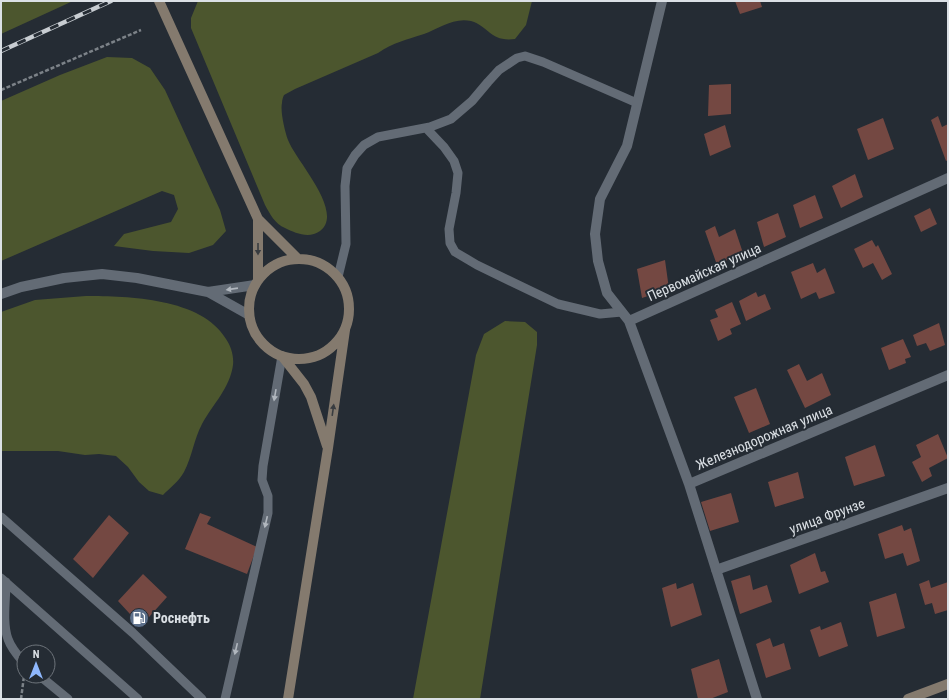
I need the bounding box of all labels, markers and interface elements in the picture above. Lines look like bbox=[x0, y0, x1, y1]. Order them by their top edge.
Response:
street label: Первомайская улица bbox=[645, 240, 763, 304]
one-way arrow bbox=[255, 243, 261, 256]
one-way arrow bbox=[226, 285, 238, 292]
one-way arrow bbox=[272, 389, 278, 401]
street label: Железнодорожная улица bbox=[694, 401, 834, 473]
one-way arrow bbox=[330, 404, 336, 416]
street label: улица Фрунзе bbox=[787, 495, 867, 537]
one-way arrow bbox=[263, 516, 269, 528]
fuel station icon: Роснефть bbox=[128, 607, 150, 629]
place label: Роснефть bbox=[153, 610, 210, 626]
one-way arrow bbox=[233, 643, 239, 655]
north arrow bbox=[16, 644, 56, 684]
text: N bbox=[33, 648, 40, 661]

